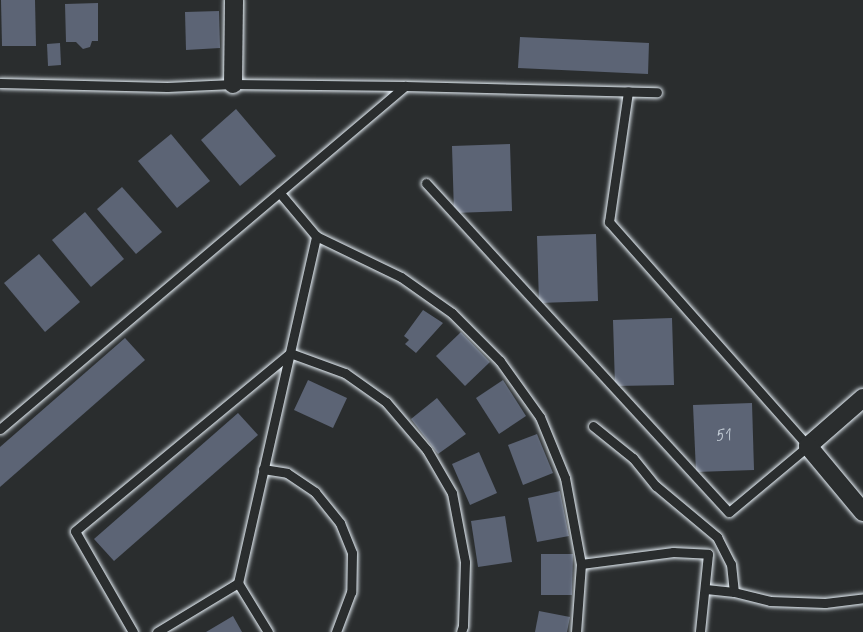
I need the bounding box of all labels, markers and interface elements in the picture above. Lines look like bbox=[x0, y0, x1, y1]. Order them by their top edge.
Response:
house number: 51 bbox=[716, 428, 732, 446]

